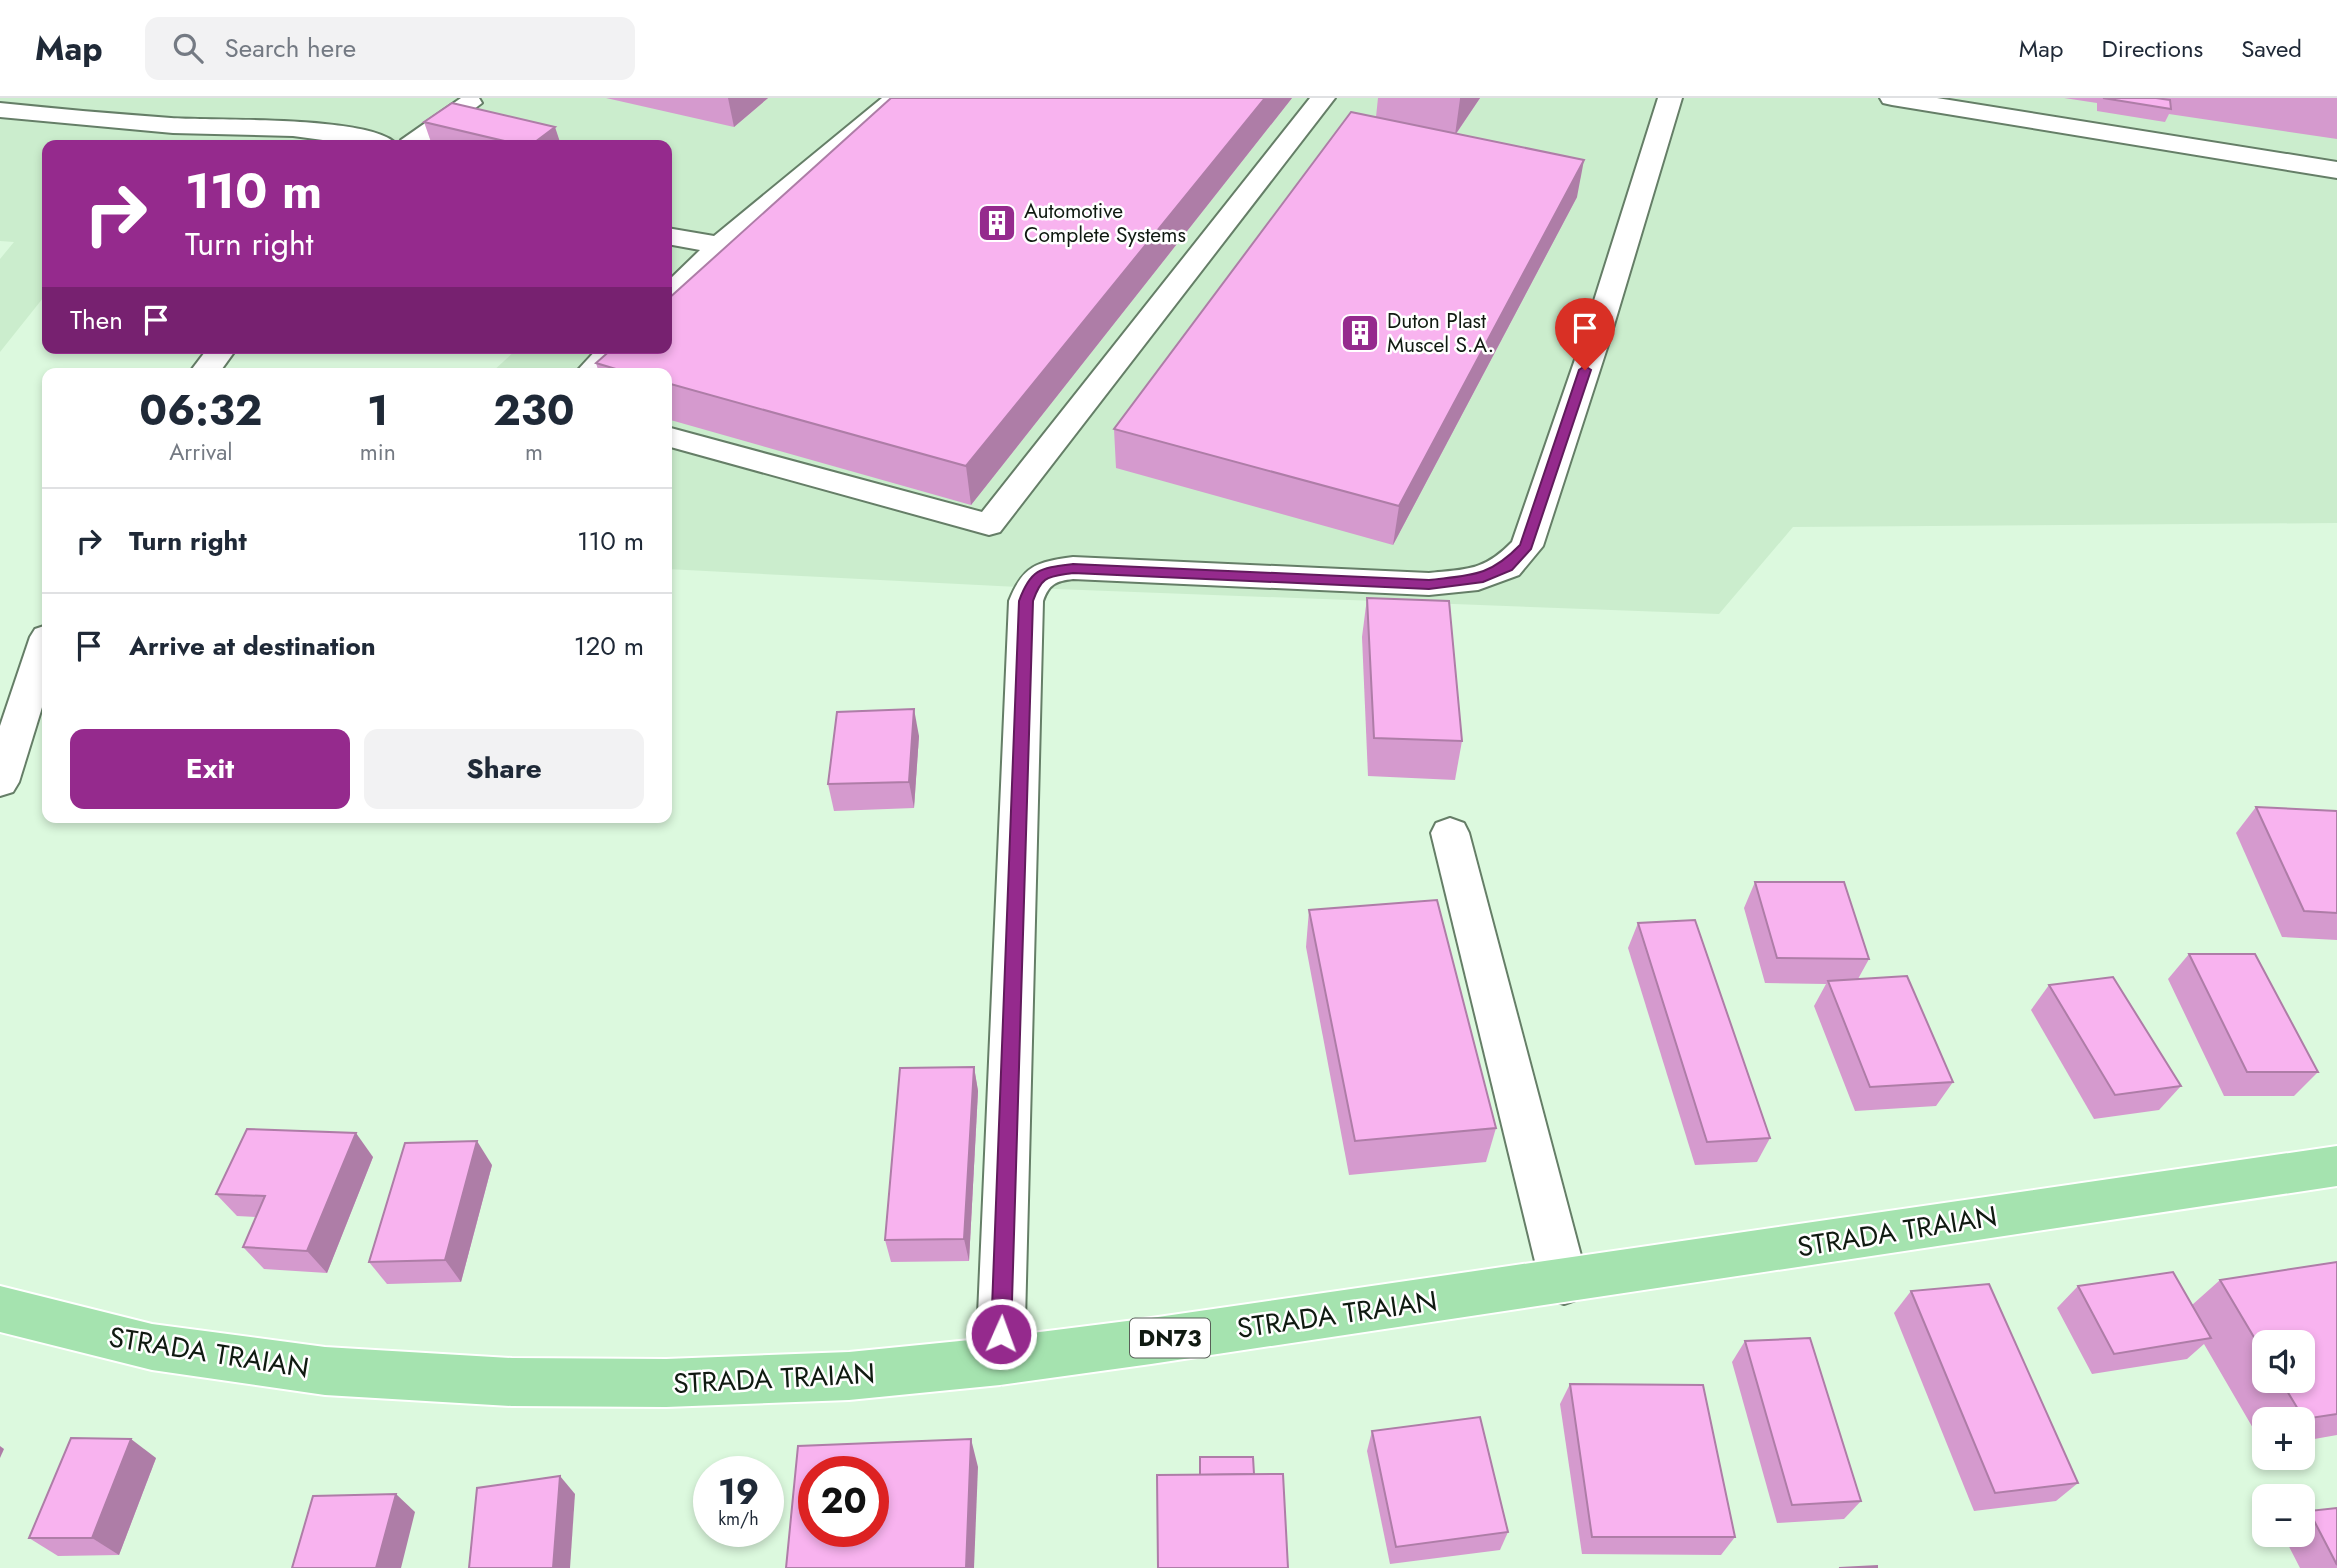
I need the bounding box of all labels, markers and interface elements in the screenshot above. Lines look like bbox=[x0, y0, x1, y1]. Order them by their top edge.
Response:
search box bbox=[145, 17, 635, 80]
text: Map bbox=[35, 25, 103, 72]
icon: search bbox=[169, 29, 207, 67]
text: Search here bbox=[225, 29, 356, 67]
text: Map bbox=[2019, 31, 2064, 66]
text: Directions bbox=[2102, 31, 2203, 66]
text: Saved bbox=[2241, 31, 2302, 66]
text: 110 m bbox=[185, 156, 322, 226]
icon: right bbox=[70, 168, 161, 259]
place label: Automotive Complete Systems bbox=[1024, 196, 1186, 250]
building icon: Automotive Complete Systems bbox=[976, 202, 1018, 244]
text: Turn right bbox=[185, 221, 314, 267]
pin bbox=[1555, 298, 1615, 370]
text: Then bbox=[70, 301, 123, 339]
icon: arrive bbox=[137, 301, 175, 339]
place label: Duton Plast Muscel S.A. bbox=[1387, 306, 1494, 360]
icon: arrive bbox=[1566, 309, 1604, 347]
building icon: Duton Plast Muscel S.A. bbox=[1339, 312, 1381, 354]
text: 06:32 bbox=[139, 380, 262, 441]
text: 1 bbox=[367, 380, 388, 441]
text: 230 bbox=[493, 380, 575, 441]
text: Arrival bbox=[169, 435, 233, 469]
text: min bbox=[360, 435, 396, 469]
text: m bbox=[525, 435, 543, 469]
icon: right bbox=[70, 522, 108, 560]
text: Turn right bbox=[129, 522, 247, 560]
text: 110 m bbox=[577, 522, 644, 560]
icon: arrive bbox=[70, 627, 108, 665]
text: Arrive at destination bbox=[129, 627, 376, 665]
text: 120 m bbox=[574, 627, 644, 665]
button: Exit bbox=[70, 729, 350, 809]
button: Share bbox=[364, 729, 644, 809]
street label: STRADA TRAIAN bbox=[1794, 1195, 2000, 1268]
street label: STRADA TRAIAN bbox=[1234, 1280, 1440, 1349]
position arrow bbox=[964, 1297, 1038, 1371]
street label: STRADA TRAIAN bbox=[106, 1316, 312, 1389]
road number: DN73 bbox=[1130, 1318, 1210, 1358]
map controls bbox=[2252, 1330, 2315, 1547]
button: sound bbox=[2252, 1330, 2315, 1393]
street label: STRADA TRAIAN bbox=[672, 1353, 876, 1404]
button: + bbox=[2252, 1407, 2315, 1470]
speed limit sign: 20 bbox=[798, 1456, 889, 1547]
text: 19 bbox=[718, 1467, 759, 1517]
button: − bbox=[2252, 1484, 2315, 1547]
text: km/h bbox=[718, 1506, 759, 1532]

